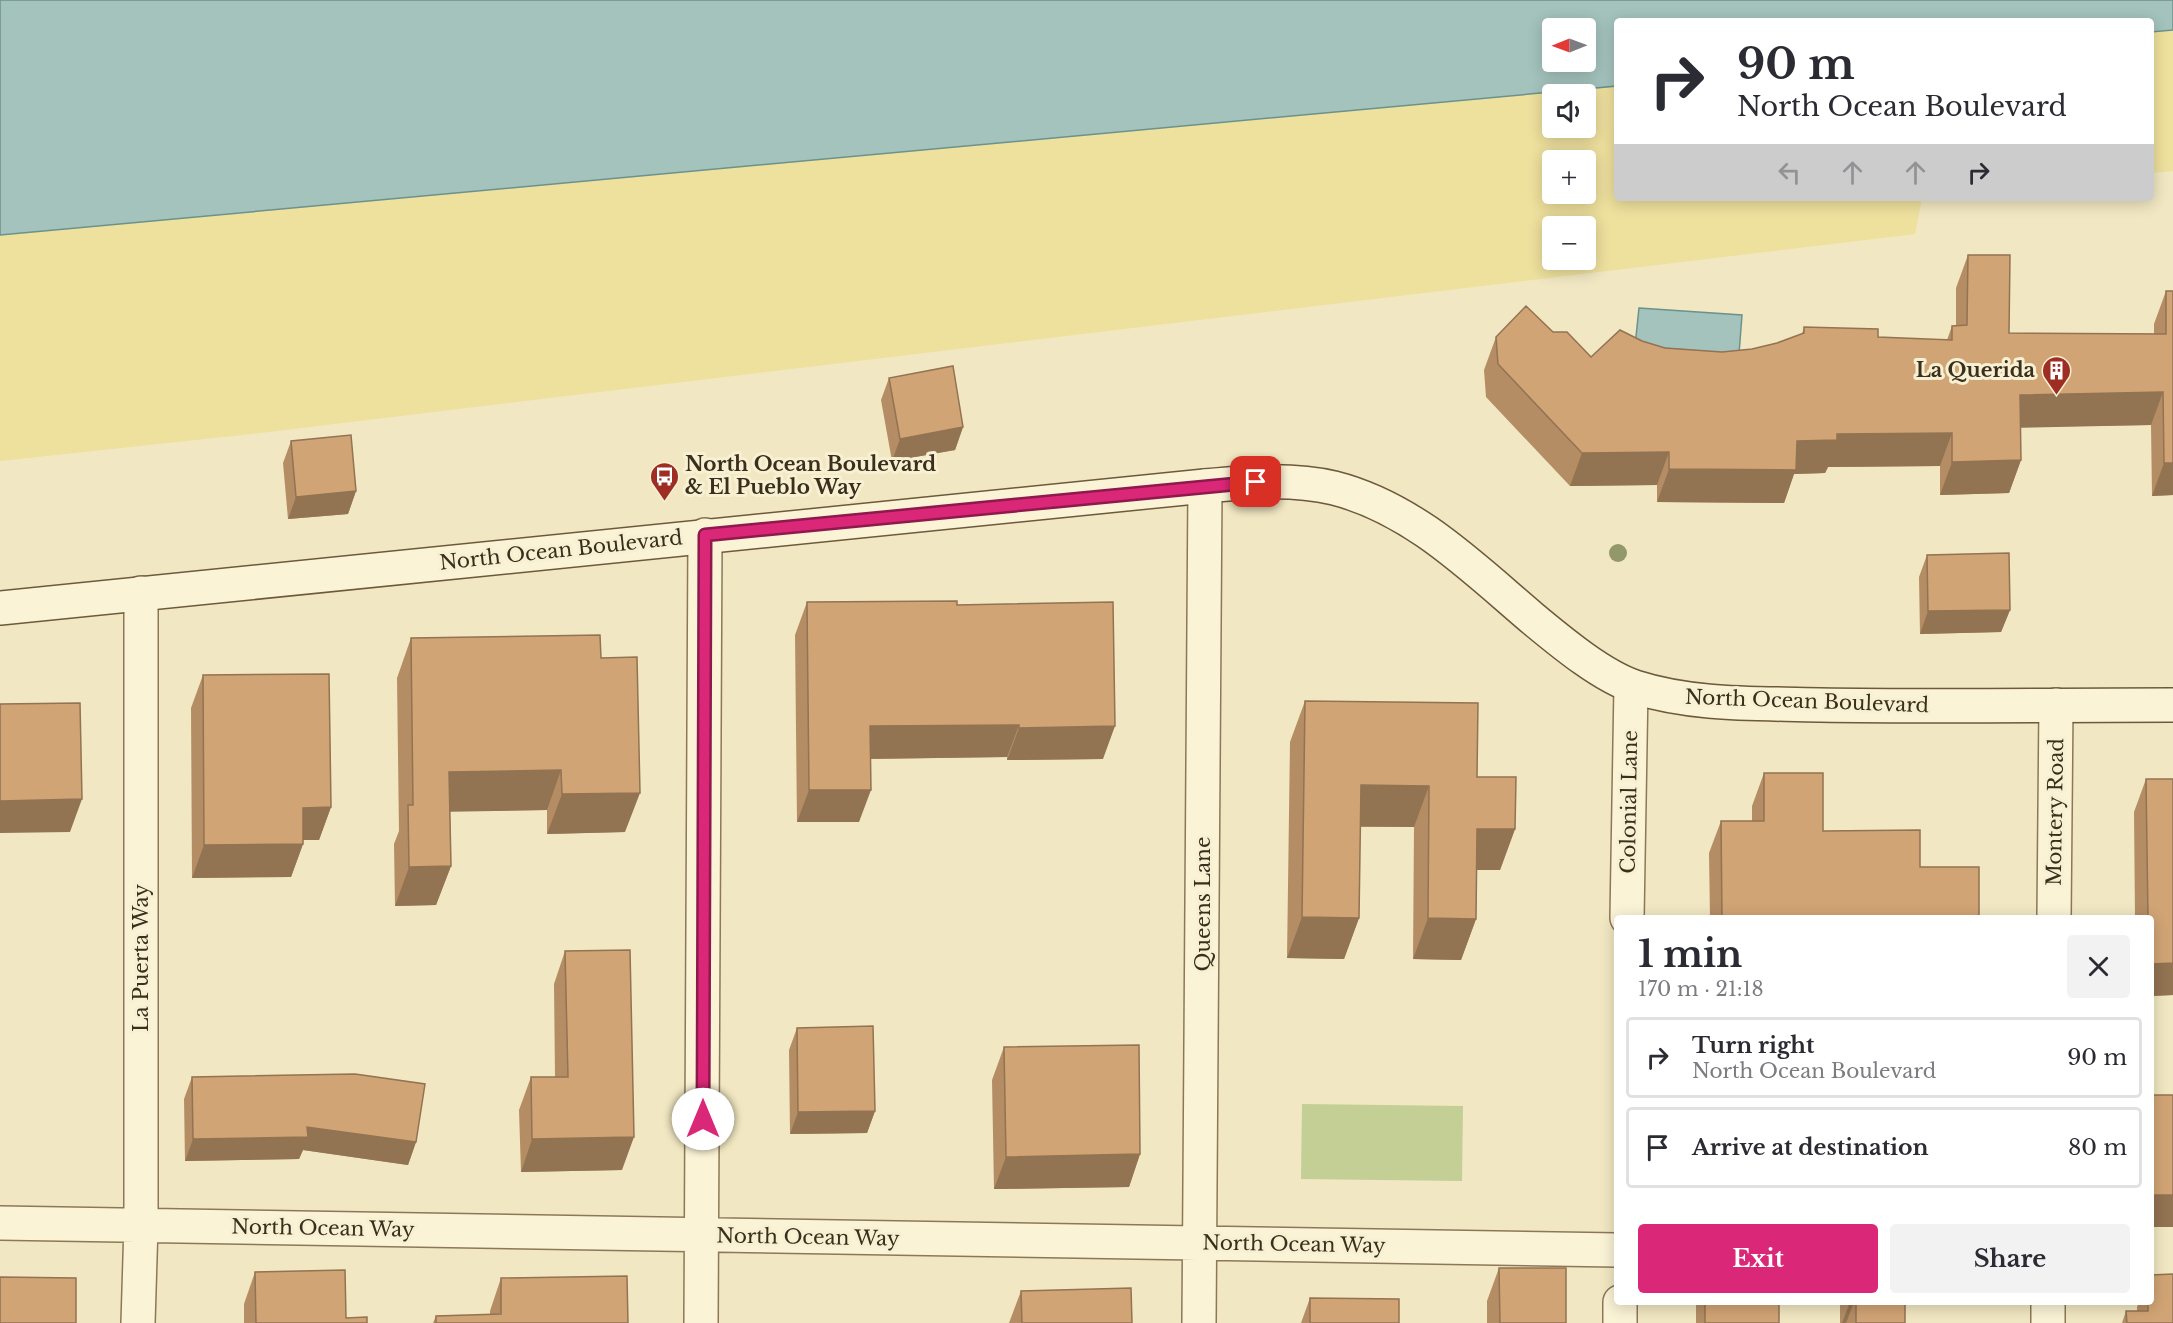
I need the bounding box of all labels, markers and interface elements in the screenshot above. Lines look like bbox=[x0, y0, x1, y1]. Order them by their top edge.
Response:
north arrow bbox=[1542, 18, 1596, 72]
map controls bbox=[1542, 18, 1596, 270]
text: 90 m bbox=[1737, 38, 1855, 90]
icon: right bbox=[1638, 42, 1716, 120]
button: sound bbox=[1542, 84, 1596, 138]
text: North Ocean Boulevard bbox=[1737, 90, 2067, 123]
button: + bbox=[1542, 150, 1596, 204]
icon: left bbox=[1773, 156, 1806, 189]
icon: ahead bbox=[1836, 156, 1869, 189]
icon: ahead bbox=[1899, 156, 1932, 189]
icon: right bbox=[1962, 156, 1995, 189]
button: − bbox=[1542, 216, 1596, 270]
building icon: La Querida bbox=[2040, 354, 2072, 396]
place label: La Querida bbox=[1916, 358, 2036, 382]
place label: North Ocean Boulevard & El Pueblo Way bbox=[685, 452, 936, 499]
pin bbox=[1230, 456, 1281, 507]
bus stop icon: North Ocean Boulevard & El Pueblo Way bbox=[648, 460, 680, 502]
icon: arrive bbox=[1239, 465, 1272, 498]
street label: North Ocean Boulevard bbox=[438, 525, 684, 575]
street label: North Ocean Boulevard bbox=[1685, 685, 1929, 717]
street label: Colonial Lane bbox=[1616, 730, 1642, 874]
street label: Montery Road bbox=[2042, 738, 2068, 886]
street label: Queens Lane bbox=[1191, 837, 1215, 971]
street label: La Puerta Way bbox=[129, 884, 153, 1032]
text: 1 min bbox=[1638, 932, 1742, 977]
button: close bbox=[2067, 935, 2130, 998]
text: 170 m · 21:18 bbox=[1638, 977, 1764, 1001]
text: Turn right bbox=[1692, 1032, 1814, 1059]
icon: right bbox=[1641, 1041, 1674, 1074]
text: 90 m bbox=[2067, 1044, 2127, 1071]
text: North Ocean Boulevard bbox=[1692, 1059, 1936, 1083]
position arrow bbox=[671, 1087, 735, 1151]
icon: arrive bbox=[1641, 1131, 1674, 1164]
text: Arrive at destination bbox=[1692, 1134, 1929, 1161]
text: 80 m bbox=[2068, 1134, 2127, 1161]
street label: North Ocean Way bbox=[231, 1214, 415, 1242]
street label: North Ocean Way bbox=[716, 1223, 900, 1251]
button: Exit bbox=[1638, 1224, 1878, 1293]
button: Share bbox=[1890, 1224, 2130, 1293]
street label: North Ocean Way bbox=[1202, 1230, 1386, 1258]

